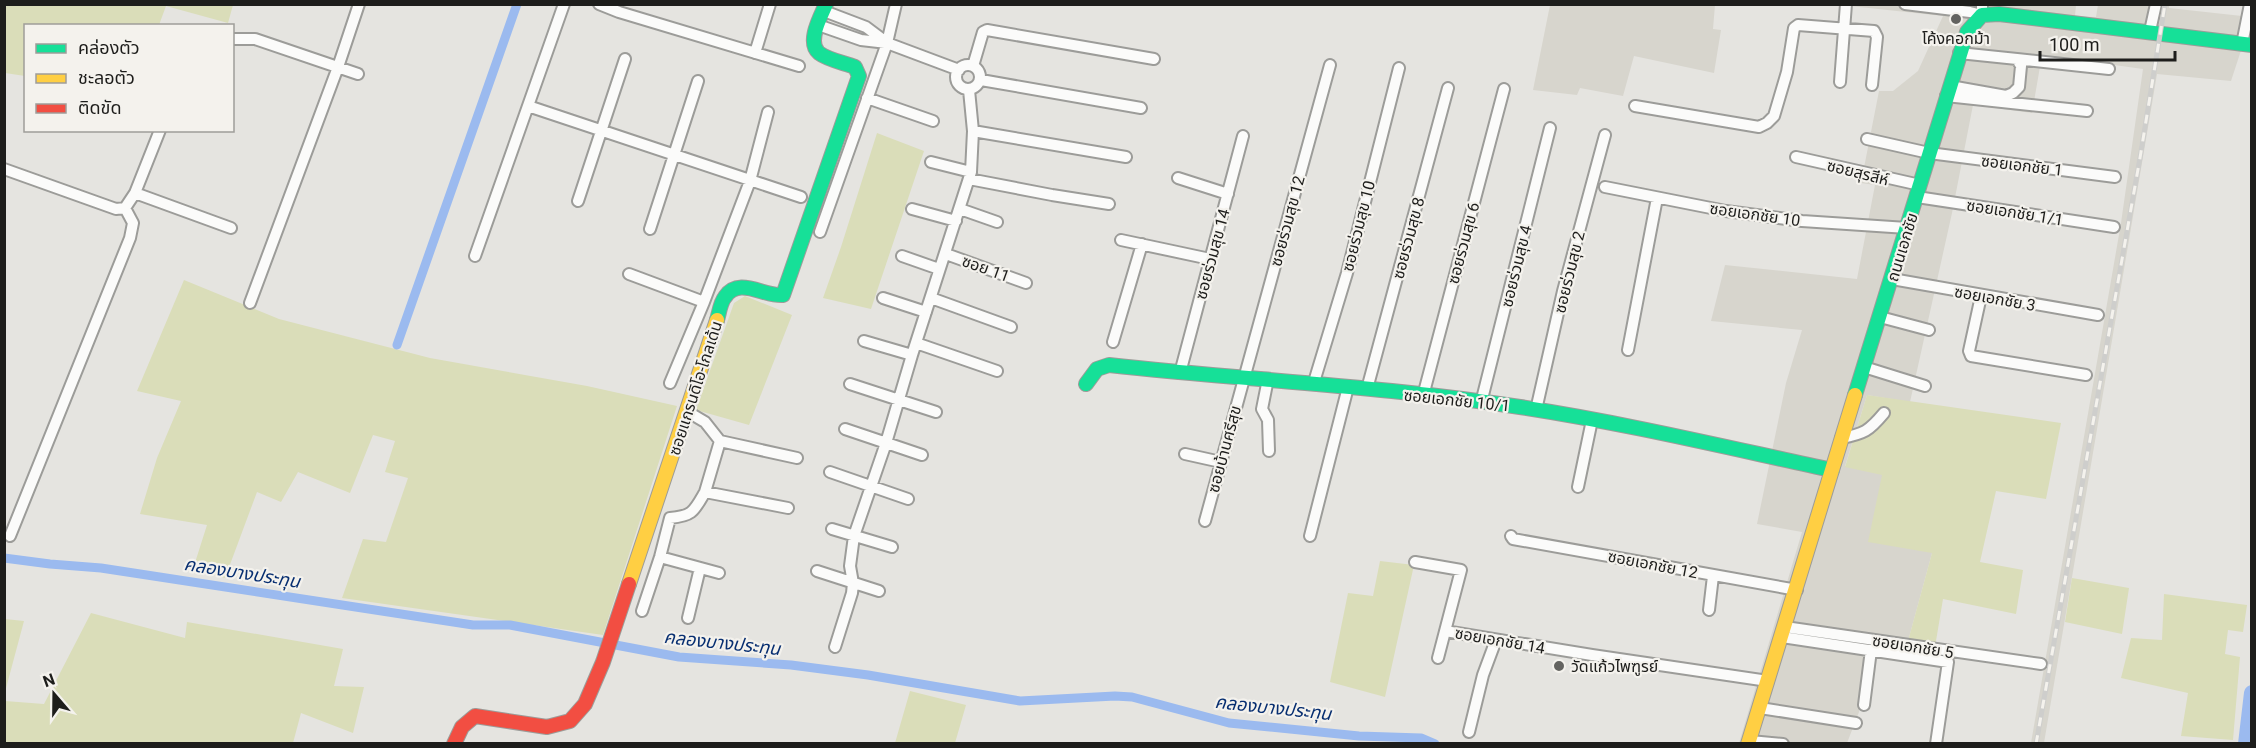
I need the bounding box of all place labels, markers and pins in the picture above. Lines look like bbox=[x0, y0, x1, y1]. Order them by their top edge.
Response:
marker: โค้งคอกม้า bbox=[1949, 12, 1963, 26]
place label: โค้งคอกม้า bbox=[1922, 29, 1990, 48]
place label: วัดแก้วไพฑูรย์ bbox=[1571, 657, 1658, 676]
marker: วัดแก้วไพฑูรย์ bbox=[1552, 659, 1566, 673]

